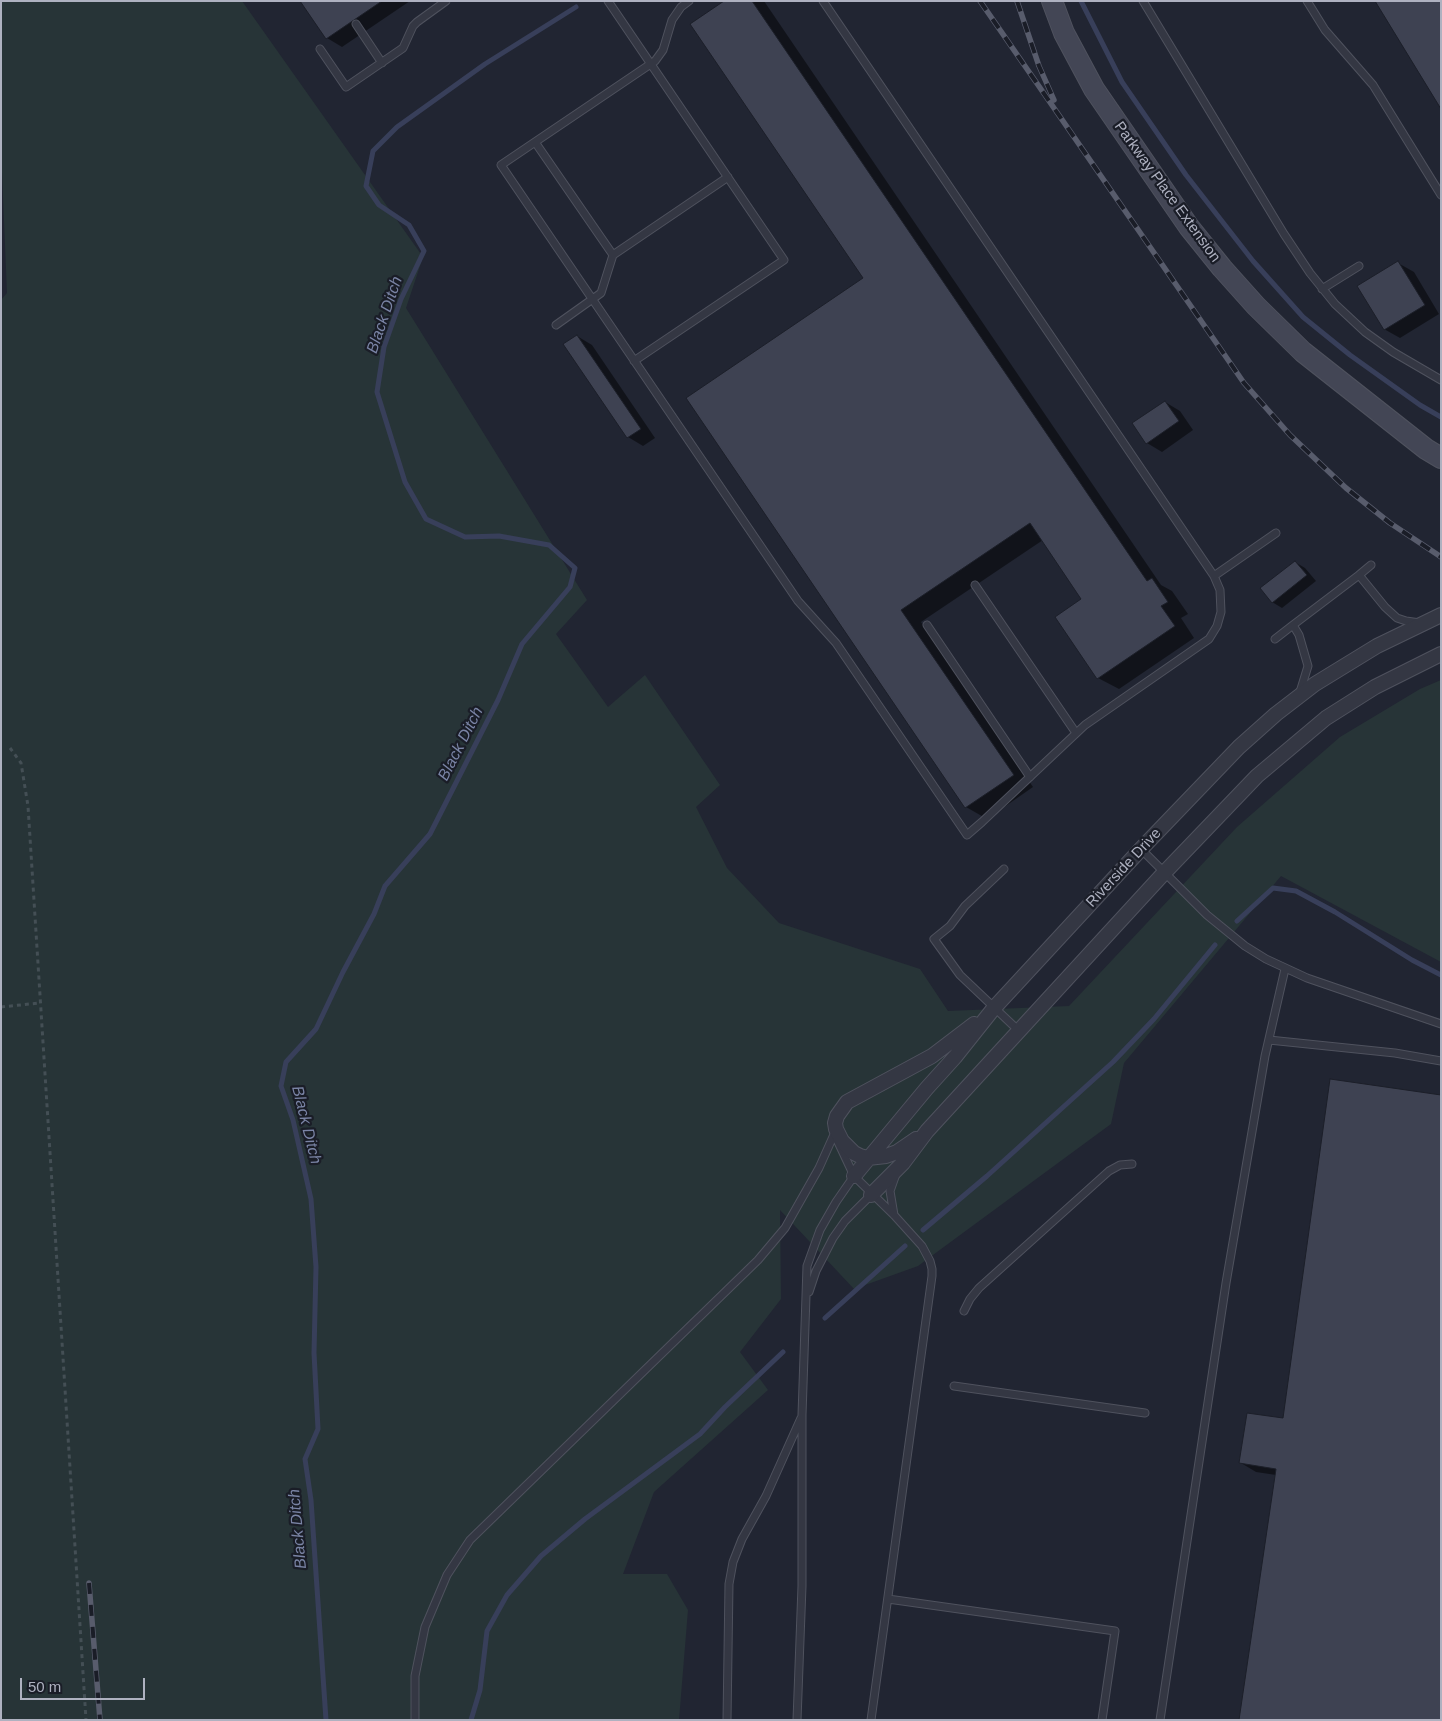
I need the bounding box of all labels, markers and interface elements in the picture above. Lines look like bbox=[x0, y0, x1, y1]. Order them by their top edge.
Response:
street label: Parkway Place Extension bbox=[1110, 118, 1224, 266]
water label: Black Ditch bbox=[363, 274, 407, 356]
water label: Black Ditch bbox=[434, 704, 488, 784]
street label: Riverside Drive bbox=[1083, 825, 1165, 911]
water label: Black Ditch bbox=[287, 1084, 325, 1166]
water label: Black Ditch bbox=[285, 1488, 311, 1570]
scale bar bbox=[22, 1668, 148, 1700]
text: 50 m bbox=[28, 1678, 61, 1695]

